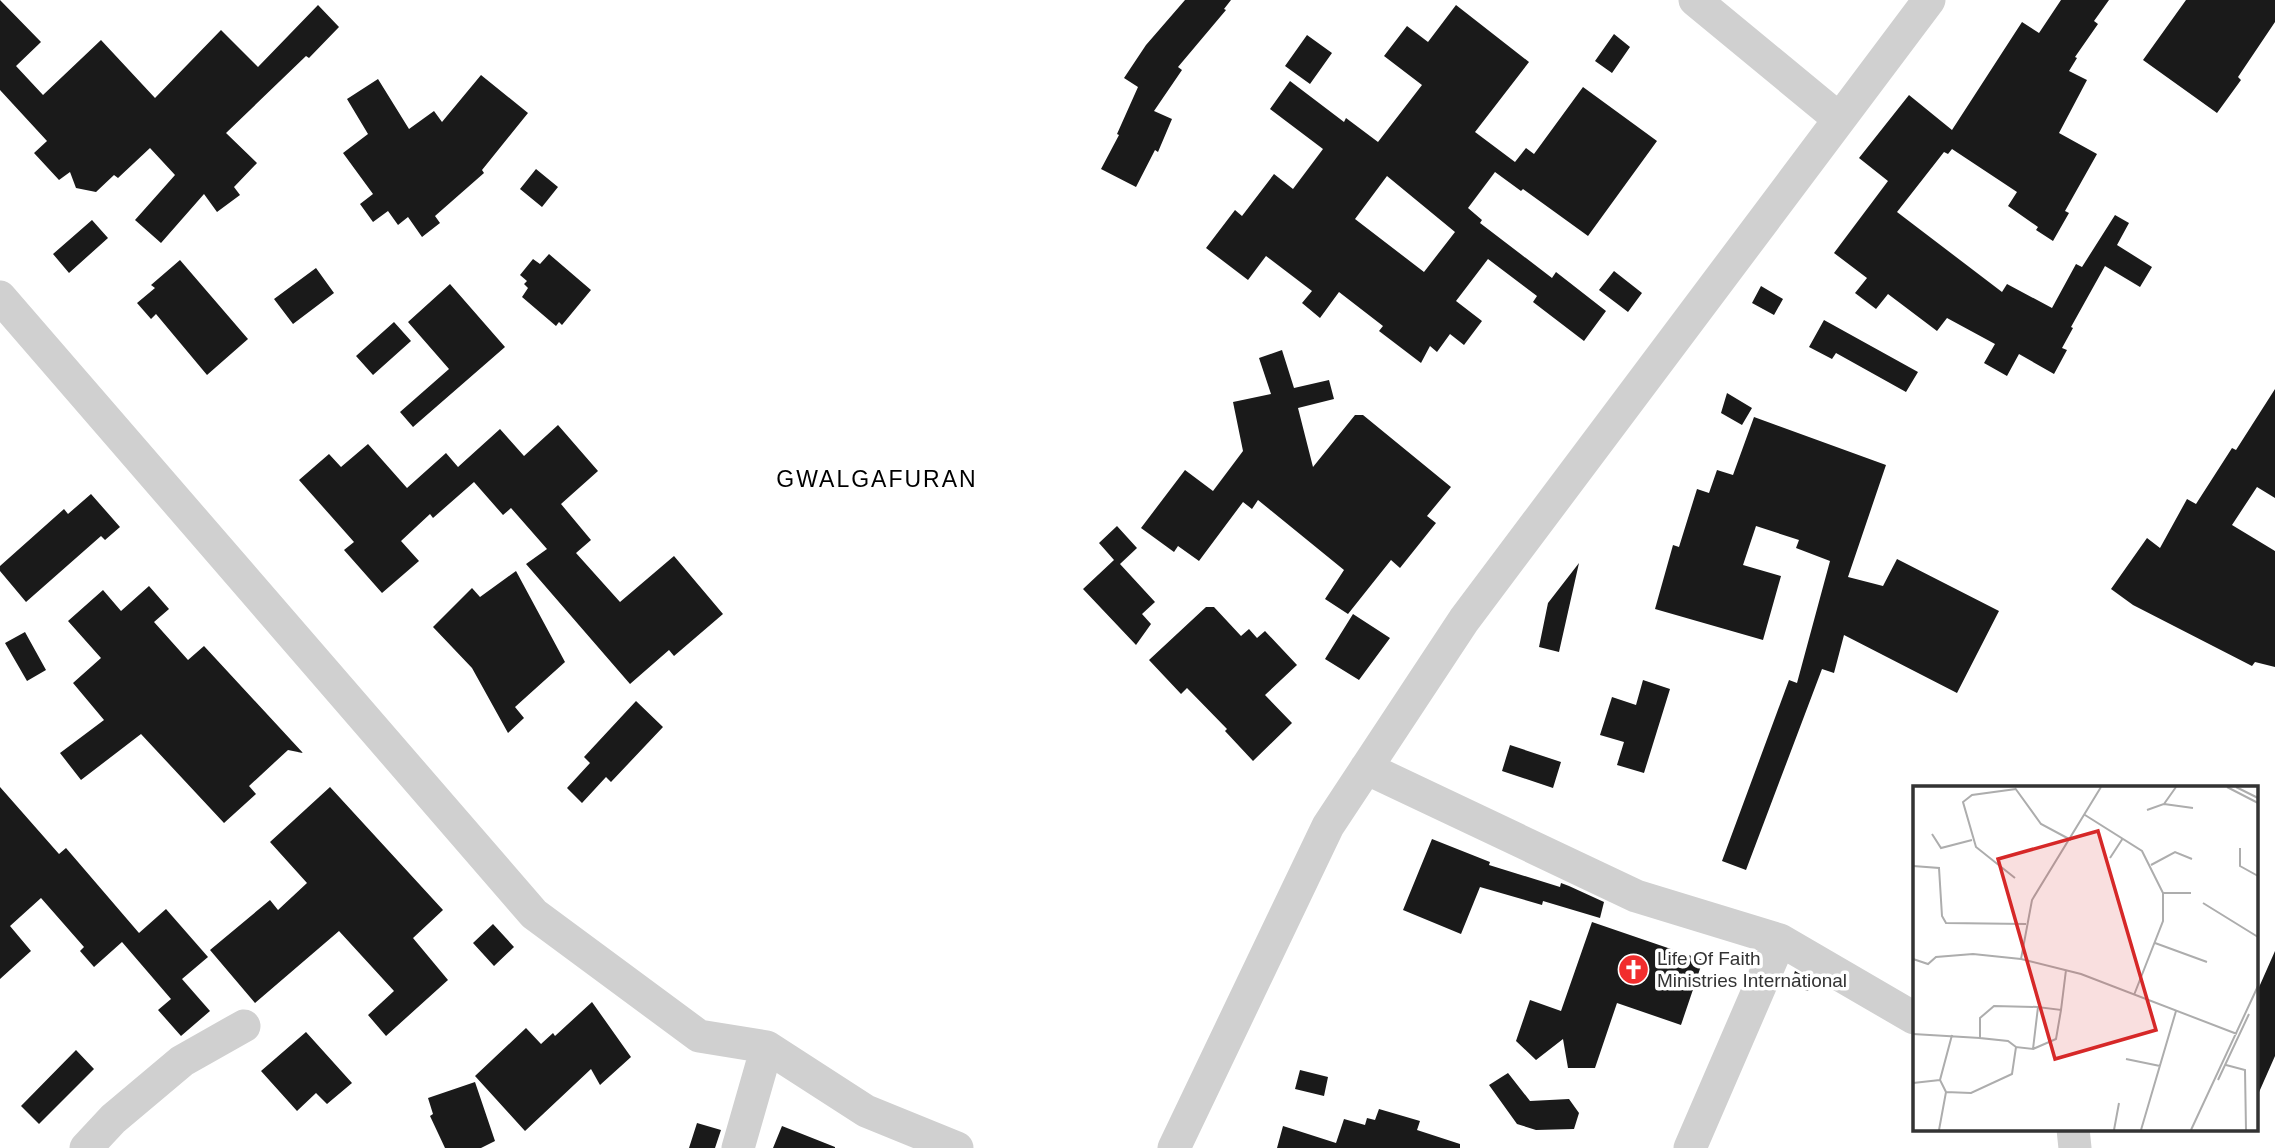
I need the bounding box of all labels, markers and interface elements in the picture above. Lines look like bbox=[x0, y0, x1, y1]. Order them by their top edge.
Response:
district label: GWALGAFURAN bbox=[776, 466, 978, 492]
inset map bbox=[1913, 786, 2258, 1130]
place label: Life Of Faith Ministries International bbox=[1657, 948, 1847, 991]
church icon: Life Of Faith Ministries International bbox=[1617, 952, 1651, 986]

